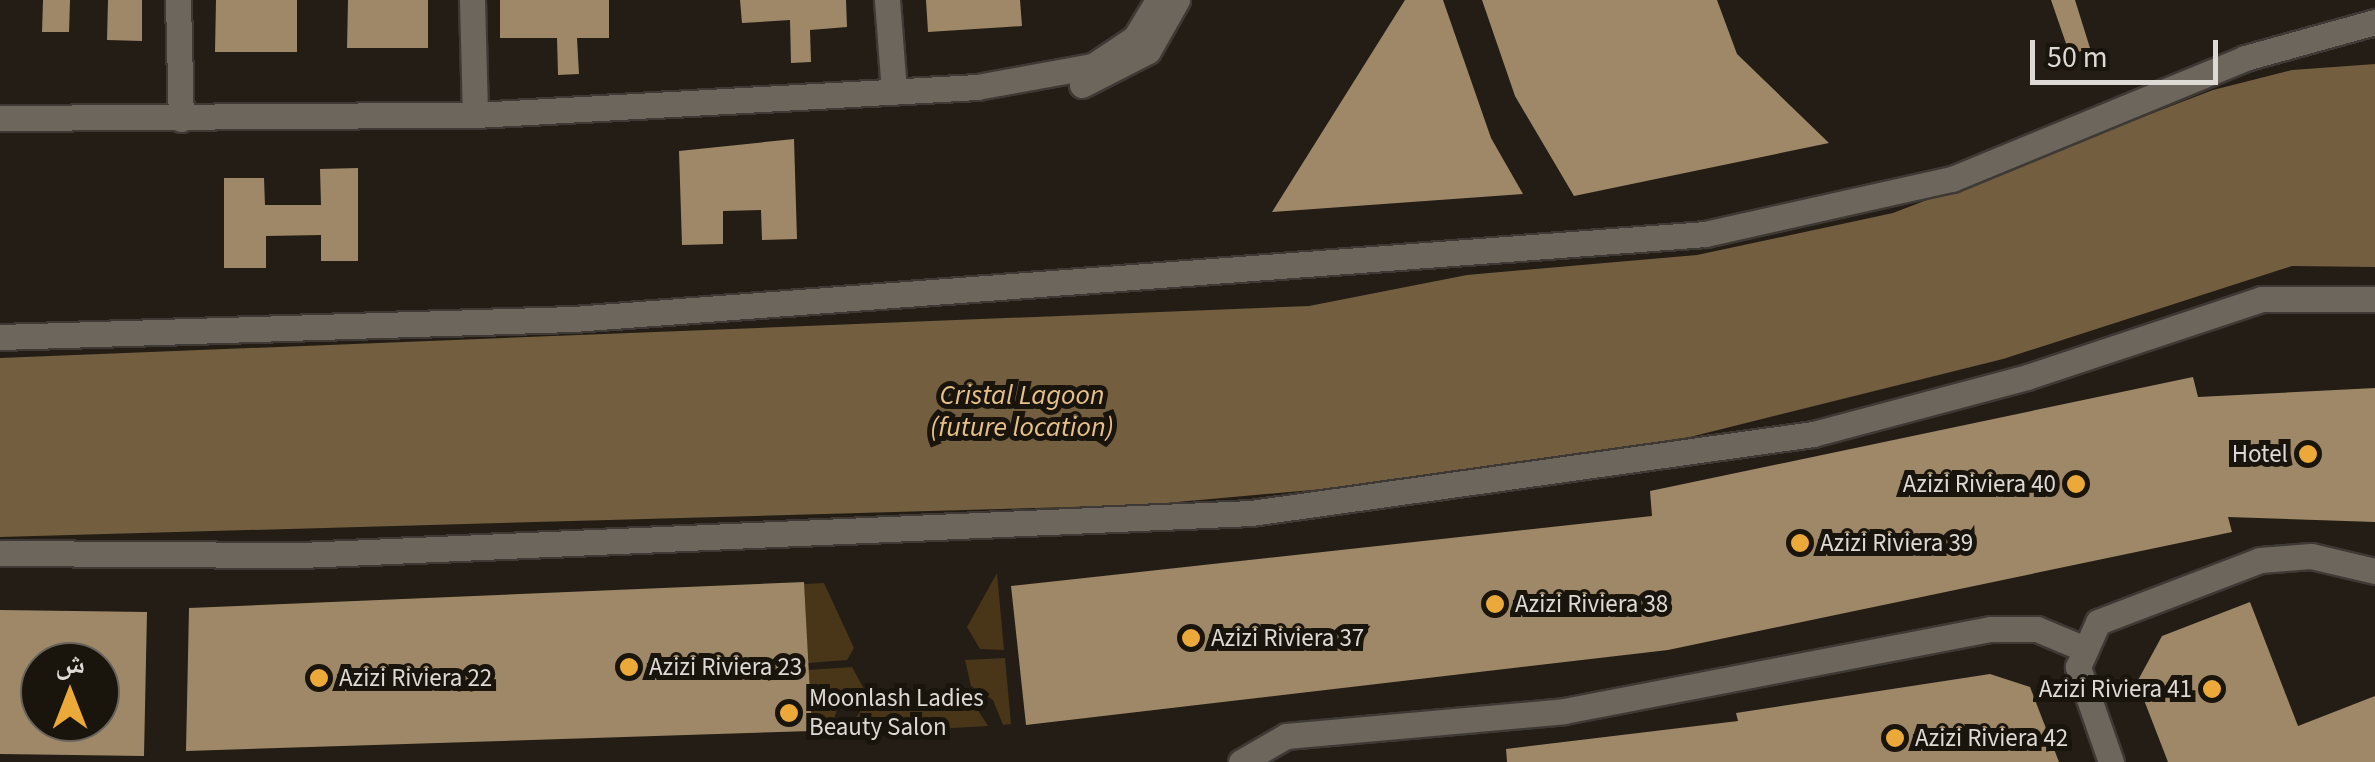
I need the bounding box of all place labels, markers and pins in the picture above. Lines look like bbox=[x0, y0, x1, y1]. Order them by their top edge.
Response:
place label: Hotel bbox=[2232, 439, 2288, 469]
marker: Hotel bbox=[2297, 443, 2319, 465]
place label: Azizi Riviera 40 bbox=[1903, 469, 2056, 499]
marker: Azizi Riviera 40 bbox=[2065, 473, 2087, 495]
place label: Azizi Riviera 39 bbox=[1820, 528, 1973, 558]
marker: Azizi Riviera 39 bbox=[1789, 532, 1811, 554]
place label: Azizi Riviera 38 bbox=[1515, 589, 1668, 619]
marker: Azizi Riviera 38 bbox=[1484, 593, 1506, 615]
place label: Azizi Riviera 37 bbox=[1211, 623, 1364, 653]
marker: Azizi Riviera 37 bbox=[1180, 627, 1202, 649]
place label: Azizi Riviera 23 bbox=[649, 652, 802, 682]
marker: Azizi Riviera 23 bbox=[618, 656, 640, 678]
place label: Azizi Riviera 22 bbox=[339, 663, 492, 693]
marker: Azizi Riviera 22 bbox=[308, 667, 330, 689]
place label: Azizi Riviera 41 bbox=[2039, 674, 2192, 704]
marker: Azizi Riviera 41 bbox=[2201, 678, 2223, 700]
place label: Moonlash Ladies Beauty Salon bbox=[809, 684, 984, 743]
marker: Moonlash Ladies Beauty Salon bbox=[778, 702, 800, 724]
place label: Azizi Riviera 42 bbox=[1915, 723, 2068, 753]
marker: Azizi Riviera 42 bbox=[1884, 727, 1906, 749]

